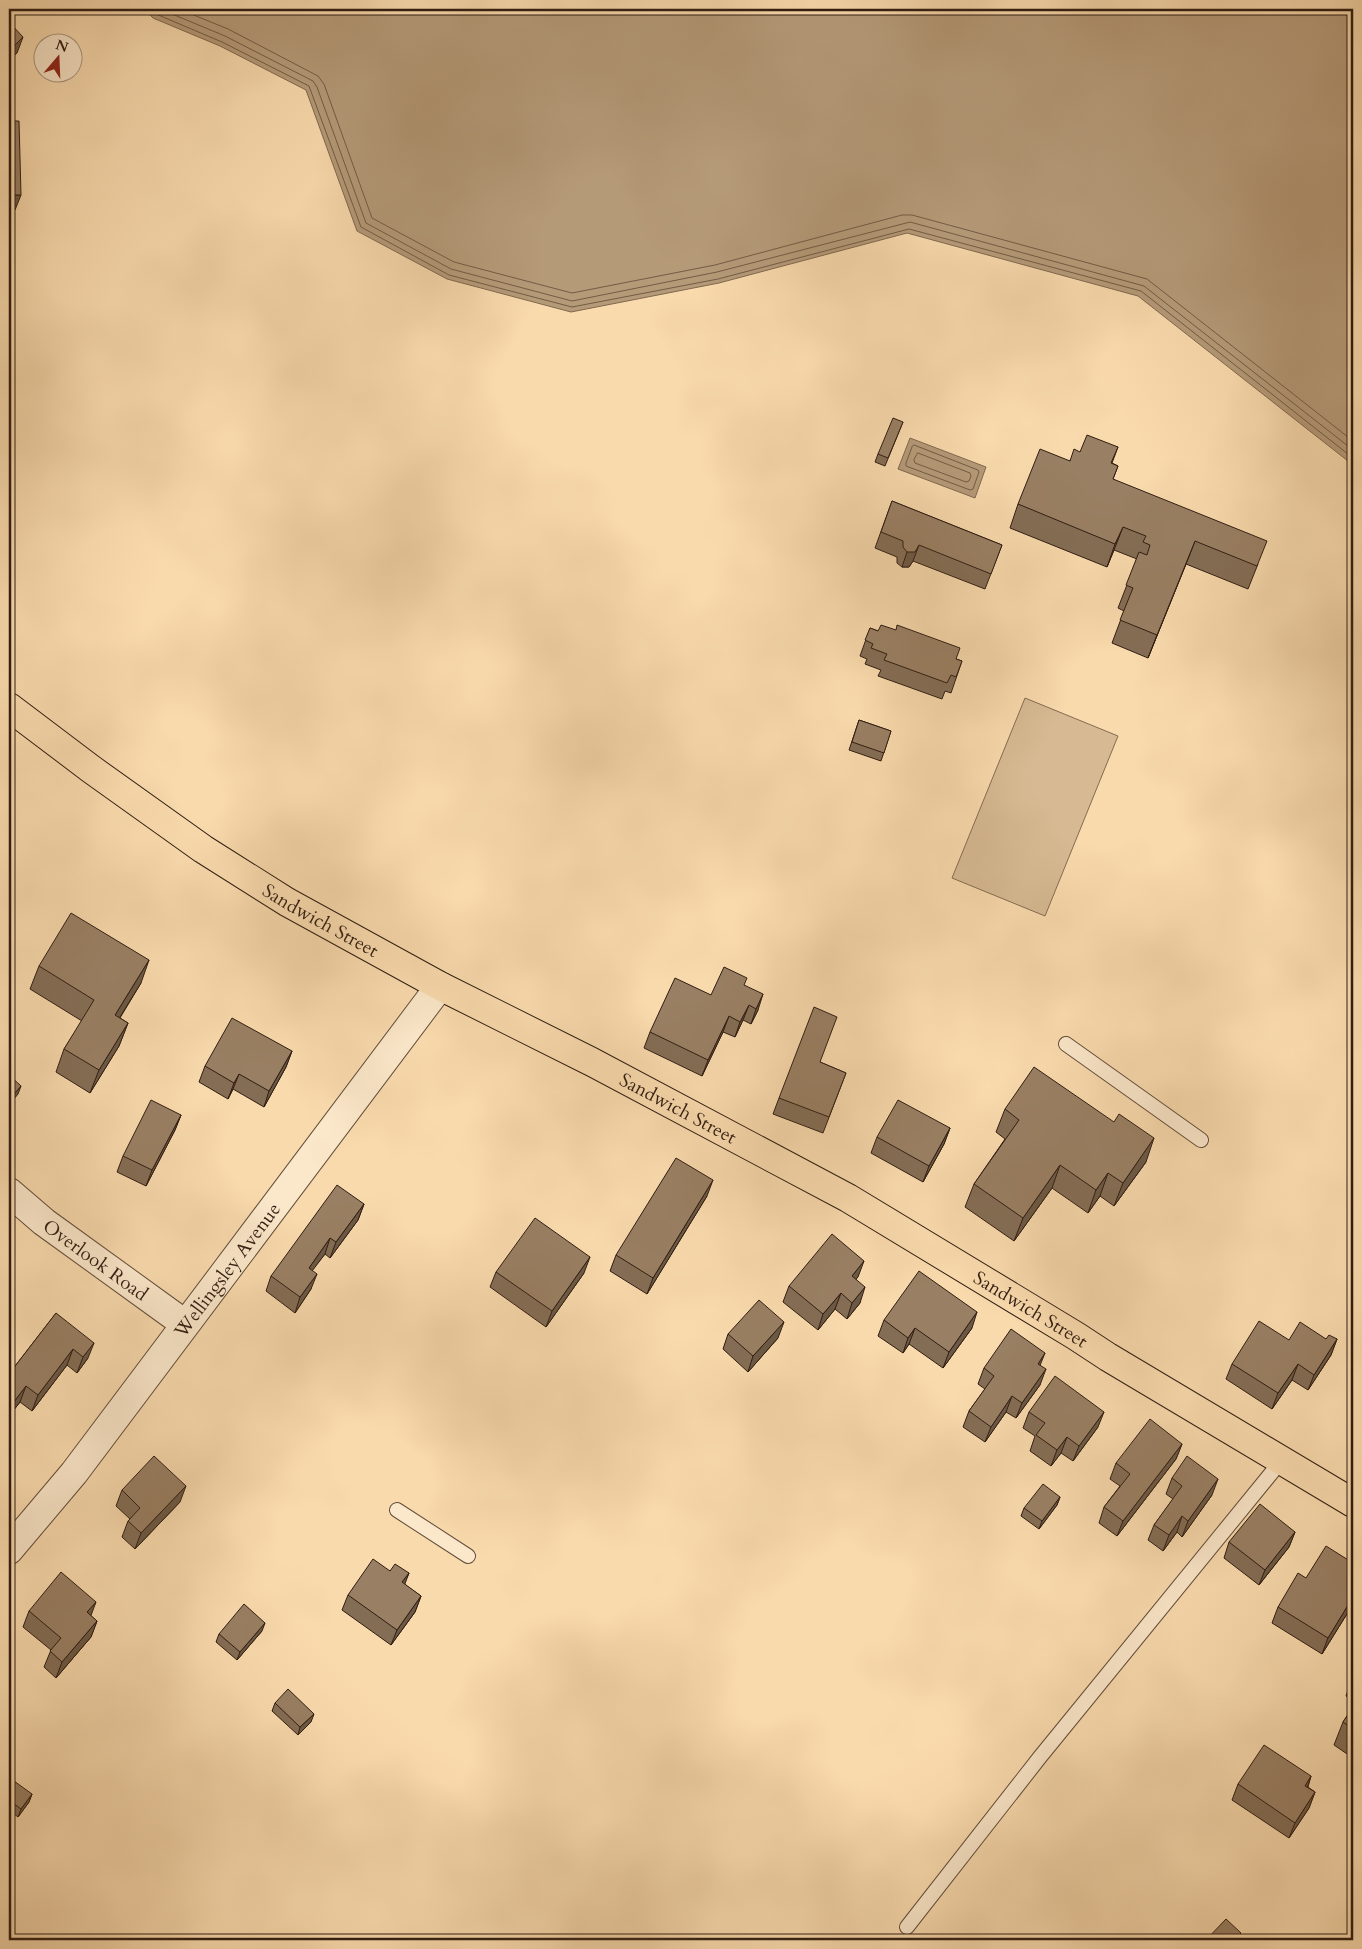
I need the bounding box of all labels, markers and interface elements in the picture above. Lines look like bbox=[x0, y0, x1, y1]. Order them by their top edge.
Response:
north arrow bbox=[32, 32, 82, 82]
text: N bbox=[53, 35, 71, 57]
street label: Sandwich Street bbox=[257, 878, 383, 964]
street label: Sandwich Street bbox=[615, 1067, 741, 1151]
street label: Wellingsley Avenue bbox=[168, 1197, 287, 1344]
street label: Overlook Road bbox=[37, 1213, 153, 1307]
street label: Sandwich Street bbox=[968, 1265, 1093, 1354]

